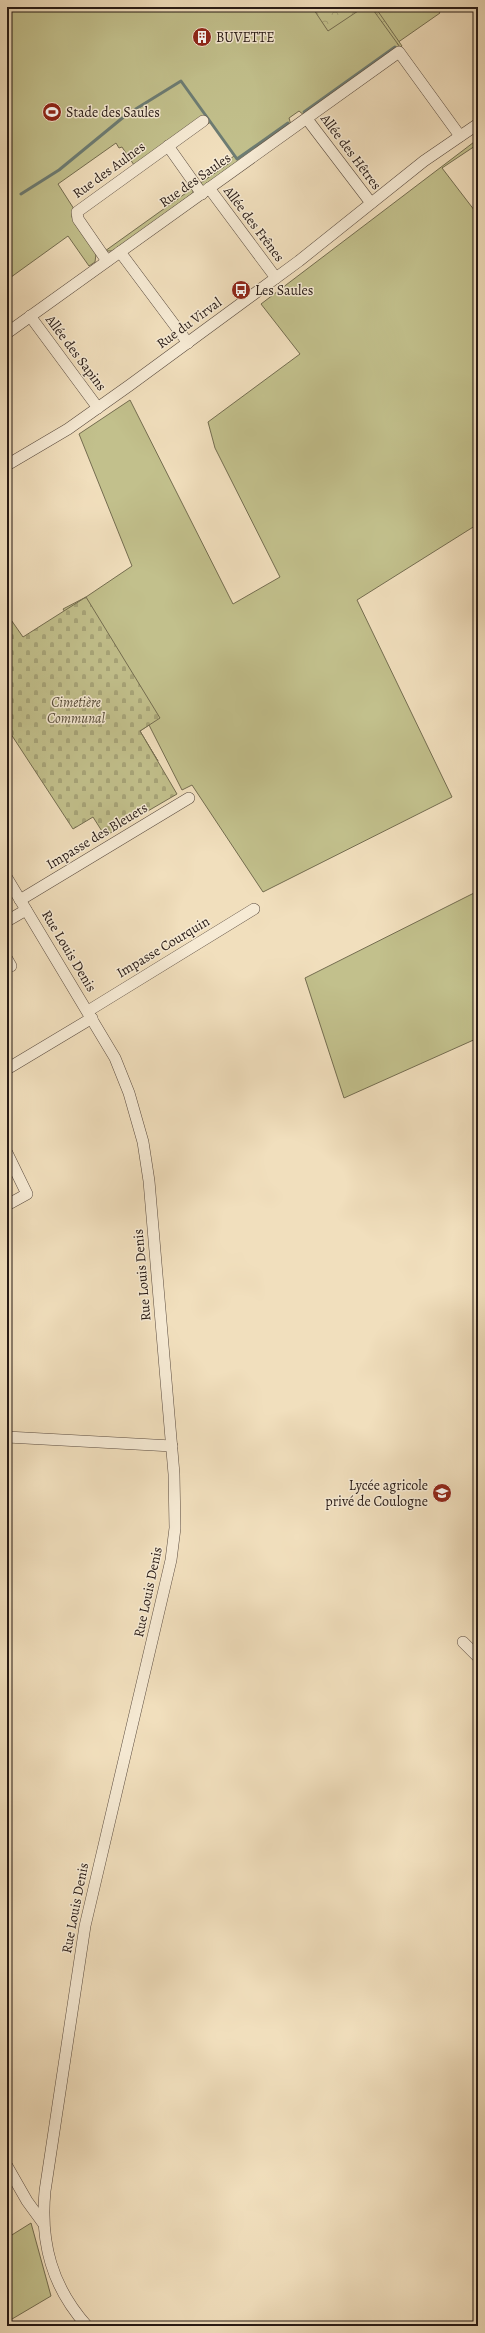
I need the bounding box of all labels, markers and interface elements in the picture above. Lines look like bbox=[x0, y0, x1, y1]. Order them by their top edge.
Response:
building icon: BUVETTE bbox=[191, 26, 213, 48]
place label: BUVETTE bbox=[216, 28, 274, 47]
sports icon: Stade des Saules bbox=[41, 101, 63, 123]
place label: Stade des Saules bbox=[66, 103, 160, 122]
street label: Allée des Hêtres bbox=[316, 109, 386, 194]
street label: Rue des Aulnes bbox=[69, 137, 149, 203]
street label: Rue des Saules bbox=[155, 148, 235, 212]
street label: Allée des Frênes bbox=[219, 181, 289, 266]
bus stop icon: Les Saules bbox=[230, 279, 252, 301]
place label: Les Saules bbox=[255, 281, 313, 300]
street label: Rue du Virval bbox=[153, 293, 226, 353]
street label: Allée des Sapins bbox=[41, 310, 111, 395]
park label: Cimetière Communal bbox=[47, 693, 106, 728]
street label: Impasse des Bleuets bbox=[43, 798, 151, 874]
street label: Rue Louis Denis bbox=[37, 907, 101, 995]
street label: Impasse Courquin bbox=[113, 912, 213, 982]
street label: Rue Louis Denis bbox=[129, 1228, 155, 1322]
place label: Lycée agricole privé de Coulogne bbox=[325, 1476, 428, 1511]
school or university icon: Lycée agricole privé de Coulogne bbox=[431, 1482, 453, 1504]
street label: Rue Louis Denis bbox=[129, 1545, 167, 1639]
street label: Rue Louis Denis bbox=[57, 1861, 93, 1955]

